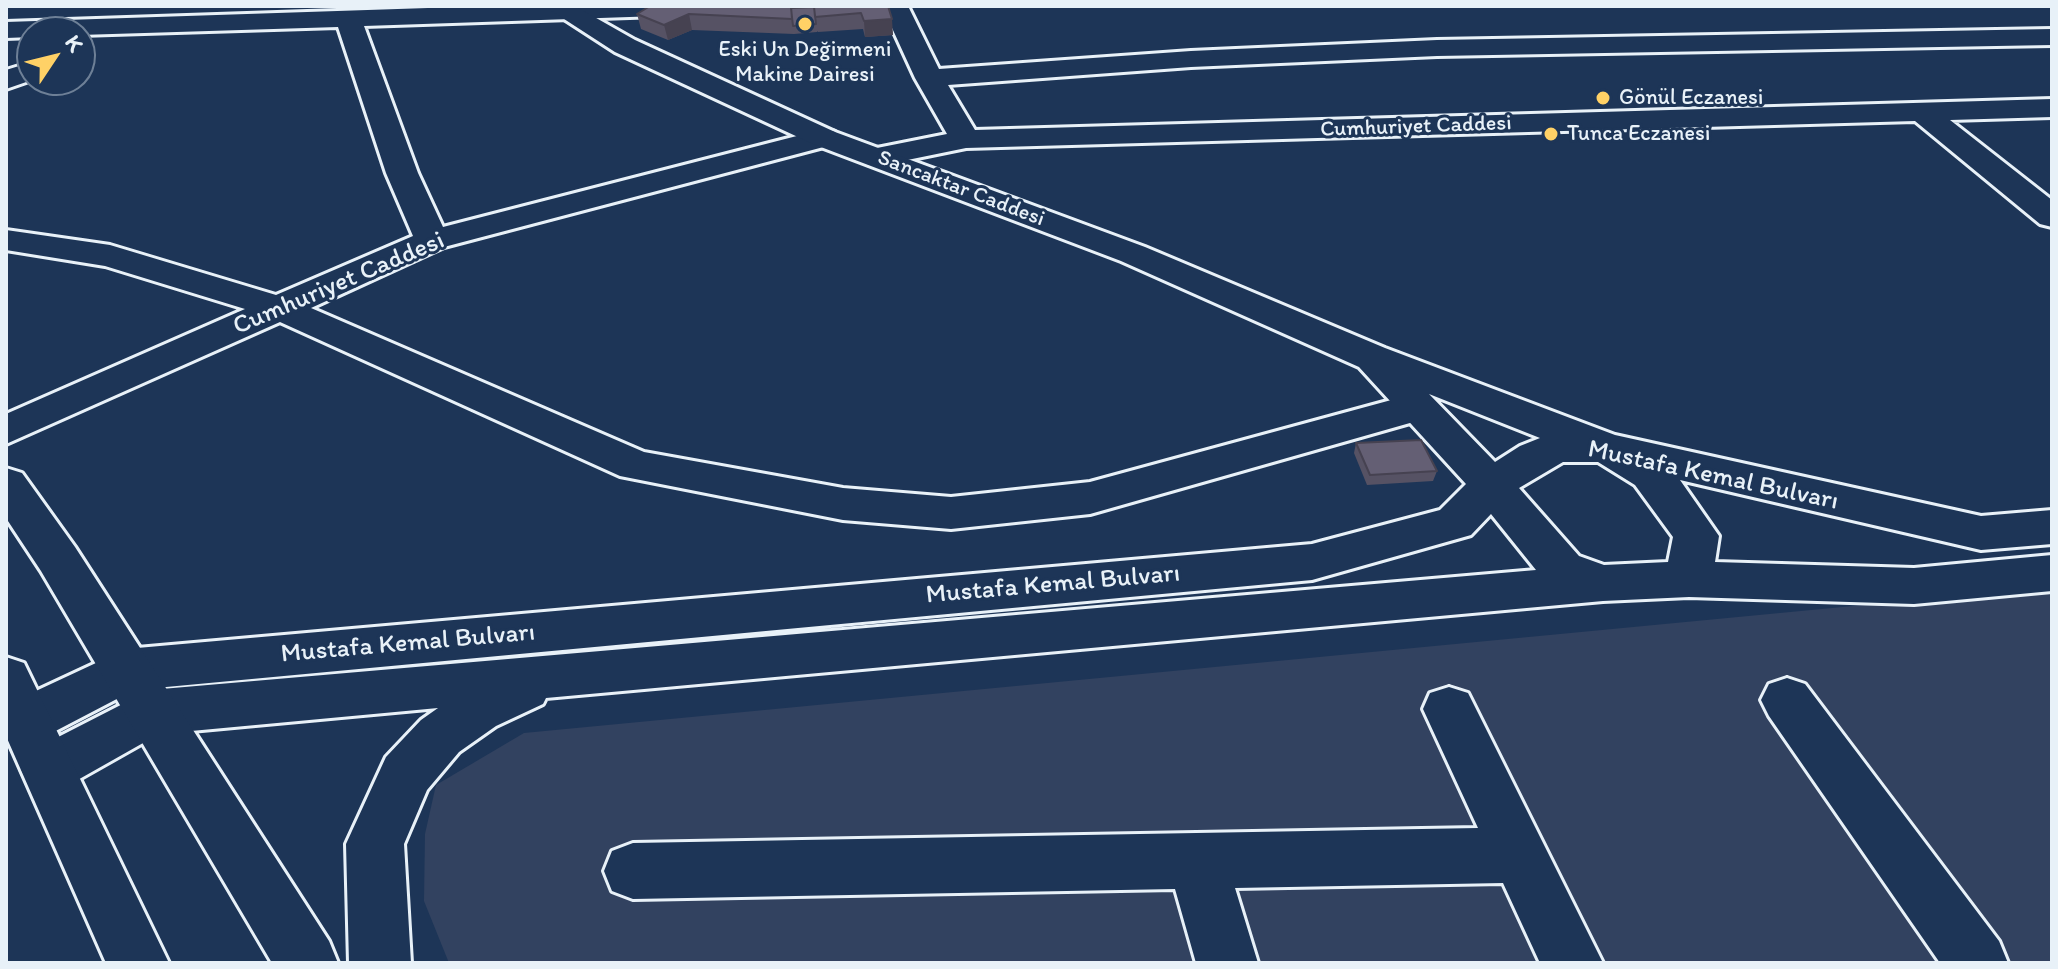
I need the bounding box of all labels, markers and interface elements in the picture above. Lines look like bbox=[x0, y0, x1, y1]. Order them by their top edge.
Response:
marker: Eski Un Değirmeni Makine Dairesi bbox=[796, 15, 814, 33]
north arrow bbox=[16, 16, 96, 96]
text: K bbox=[59, 30, 90, 57]
place label: Eski Un Değirmeni Makine Dairesi bbox=[719, 37, 891, 88]
place label: Gönül Eczanesi bbox=[1619, 85, 1763, 111]
marker: Gönül Eczanesi bbox=[1594, 89, 1612, 107]
street label: Cumhuriyet Caddesi bbox=[1320, 110, 1512, 144]
place label: Tunca Eczanesi bbox=[1567, 121, 1710, 147]
marker: Tunca Eczanesi bbox=[1542, 125, 1560, 143]
street label: Sancaktar Caddesi bbox=[874, 145, 1048, 233]
street label: Cumhuriyet Caddesi bbox=[229, 225, 449, 343]
street label: Mustafa Kemal Bulvarı bbox=[1585, 434, 1841, 518]
street label: Mustafa Kemal Bulvarı bbox=[925, 558, 1181, 612]
street label: Mustafa Kemal Bulvarı bbox=[280, 617, 536, 671]

